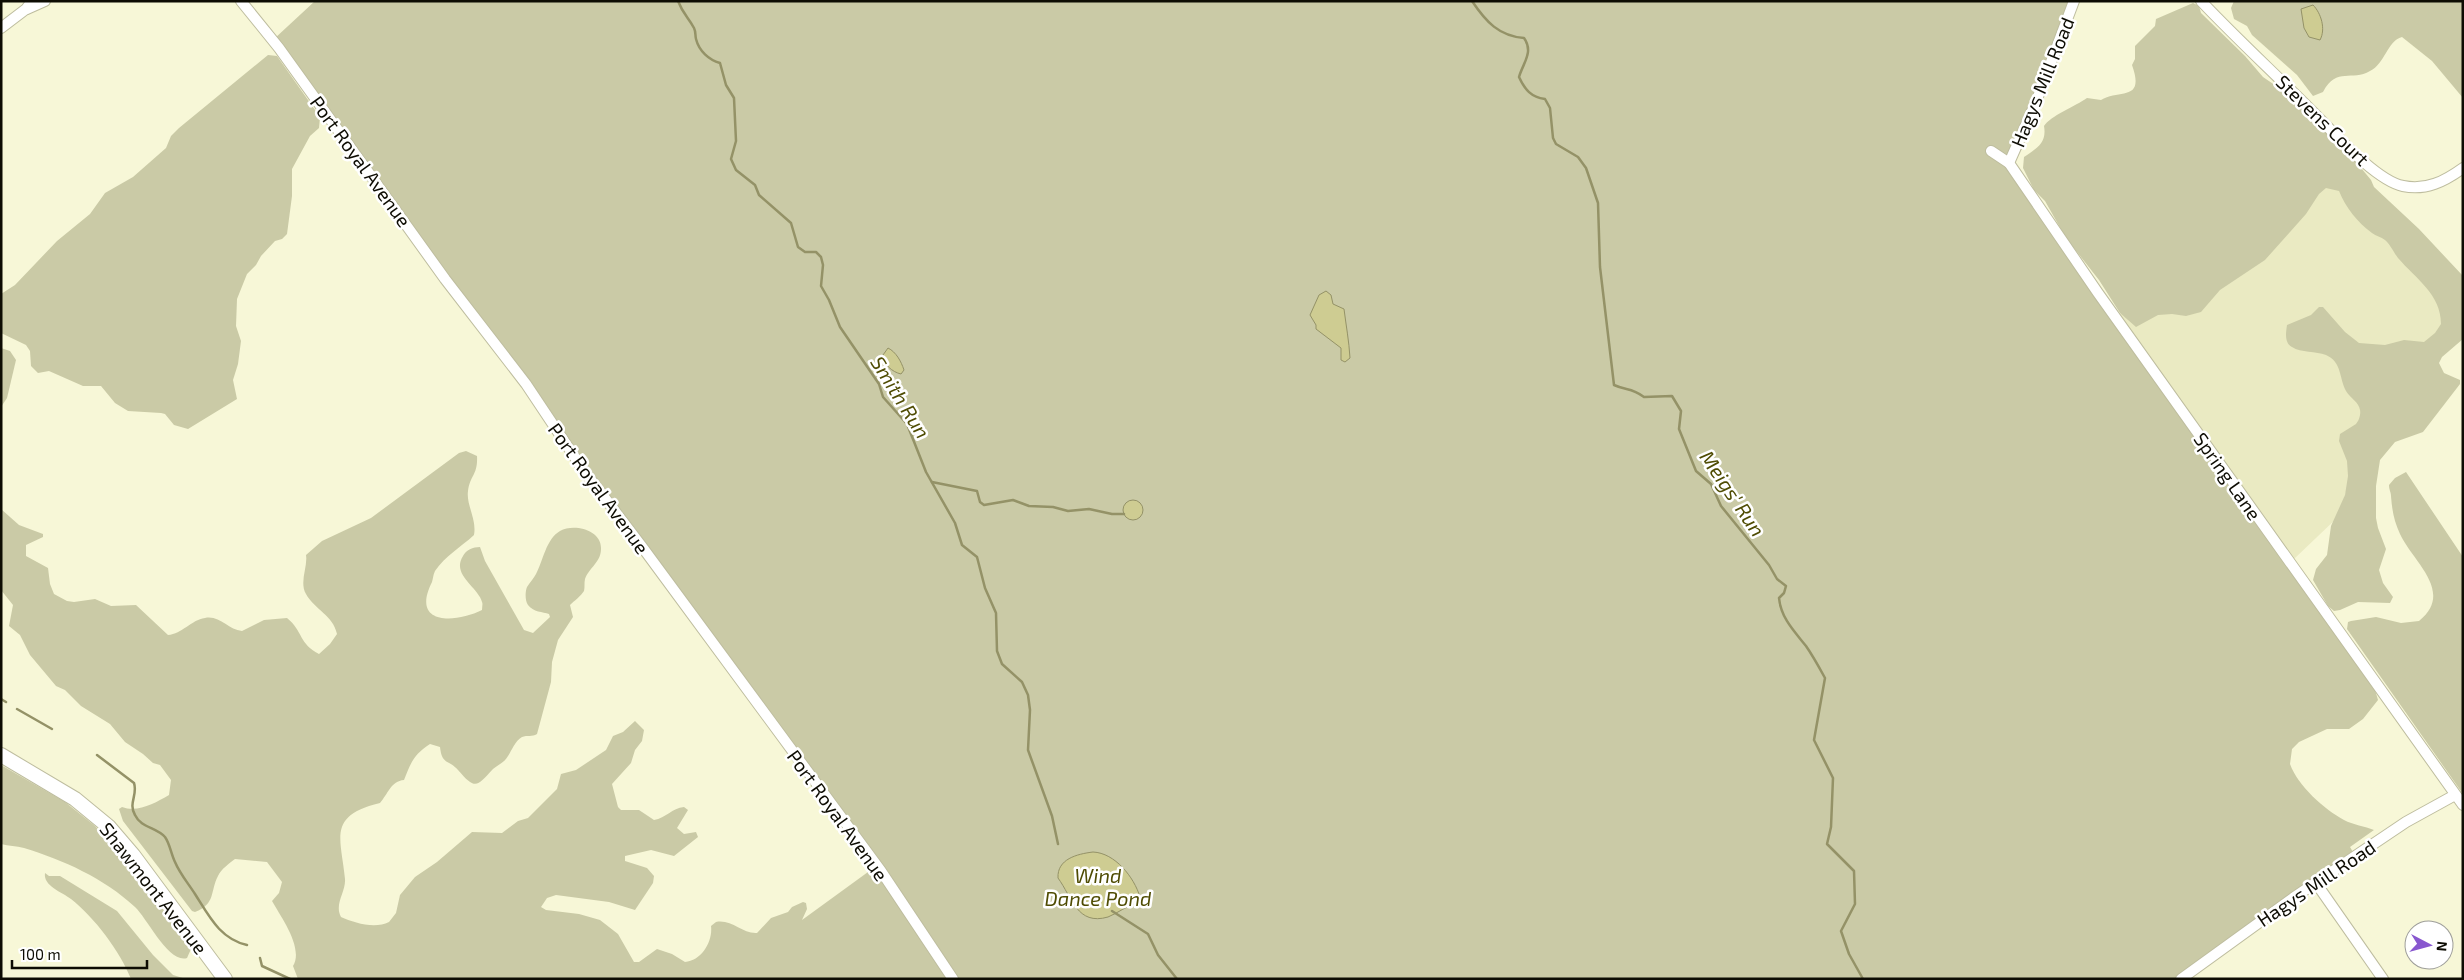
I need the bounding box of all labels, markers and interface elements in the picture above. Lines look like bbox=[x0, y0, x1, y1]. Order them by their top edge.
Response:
street label: Hagys Mill Road bbox=[2006, 14, 2078, 150]
street label: Stevens Court bbox=[2272, 70, 2374, 170]
street label: Port Royal Avenue bbox=[306, 91, 416, 231]
water label: Smith Run bbox=[866, 351, 936, 443]
street label: Port Royal Avenue bbox=[544, 418, 654, 558]
street label: Spring Lane bbox=[2190, 428, 2266, 524]
water label: Meigs' Run bbox=[1696, 445, 1770, 541]
street label: Port Royal Avenue bbox=[783, 745, 893, 885]
street label: Shawmont Avenue bbox=[95, 818, 213, 958]
street label: Hagys Mill Road bbox=[2252, 835, 2380, 931]
water label: Wind Dance Pond bbox=[1044, 863, 1152, 910]
north arrow bbox=[2404, 920, 2454, 970]
scale bar bbox=[12, 938, 148, 970]
text: N bbox=[2433, 940, 2451, 952]
text: 100 m bbox=[20, 945, 61, 963]

